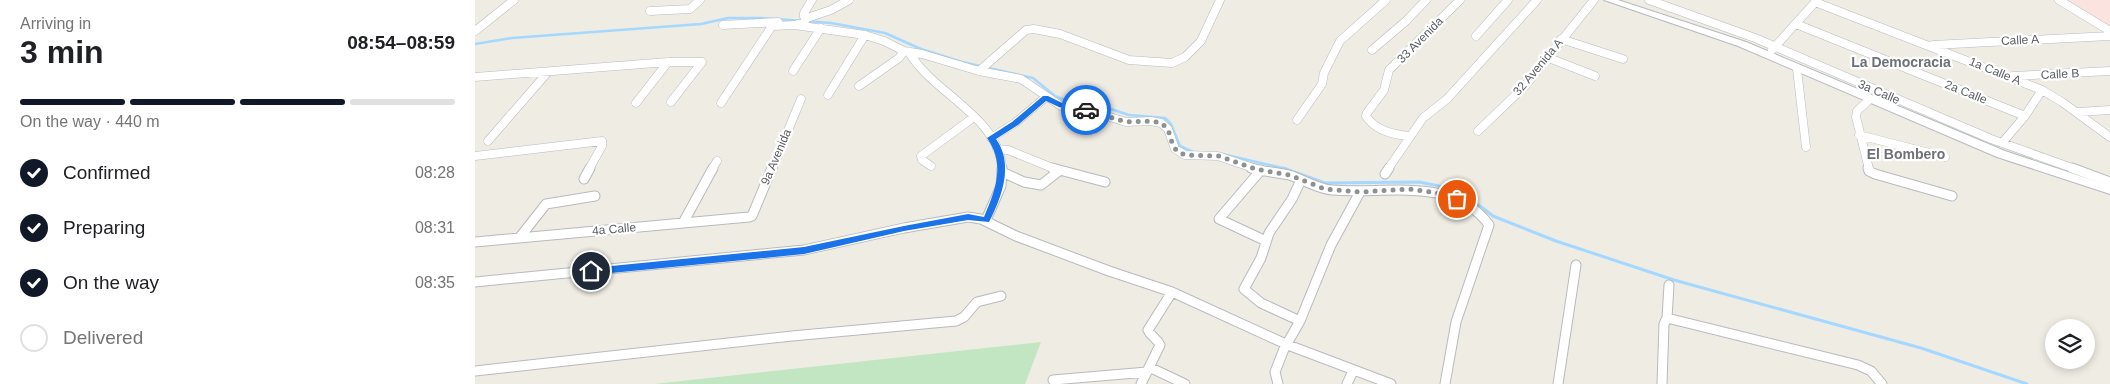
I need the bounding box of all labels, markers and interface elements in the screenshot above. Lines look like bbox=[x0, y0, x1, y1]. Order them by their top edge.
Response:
street label: 33 Avenida bbox=[1394, 14, 1446, 66]
text: Arriving in bbox=[20, 15, 91, 32]
text: 08:54–08:59 bbox=[347, 32, 455, 53]
street label: Calle A bbox=[2001, 32, 2039, 48]
text: 3 min bbox=[20, 34, 104, 70]
street label: 32 Avenida A bbox=[1510, 36, 1566, 98]
district label: La Democracia bbox=[1851, 54, 1951, 70]
street label: 1a Calle A bbox=[1967, 54, 2023, 88]
street label: Calle B bbox=[2040, 66, 2080, 82]
street label: 3a Calle bbox=[1856, 77, 1902, 107]
street label: 2a Calle bbox=[1943, 77, 1989, 107]
courier bbox=[1061, 85, 1111, 135]
icon: car bbox=[1072, 96, 1100, 124]
text: On the way · 440 m bbox=[20, 113, 160, 130]
street label: 9a Avenida bbox=[758, 127, 794, 187]
district label: El Bombero bbox=[1867, 146, 1945, 162]
icon: check bbox=[20, 159, 48, 187]
text: Confirmed bbox=[63, 162, 151, 183]
text: 08:28 bbox=[415, 164, 455, 181]
pin bbox=[1436, 178, 1478, 220]
icon: bag bbox=[1443, 185, 1471, 213]
icon: check bbox=[20, 214, 48, 242]
text: Preparing bbox=[63, 217, 145, 238]
text: 08:31 bbox=[415, 219, 455, 236]
street label: 4a Calle bbox=[591, 220, 637, 238]
pin bbox=[570, 250, 612, 292]
icon: home bbox=[577, 257, 605, 285]
icon: check bbox=[20, 269, 48, 297]
text: On the way bbox=[63, 272, 159, 293]
text: 08:35 bbox=[415, 274, 455, 291]
map controls bbox=[2045, 319, 2095, 369]
button: layers bbox=[2045, 319, 2095, 369]
text: Delivered bbox=[63, 327, 143, 348]

